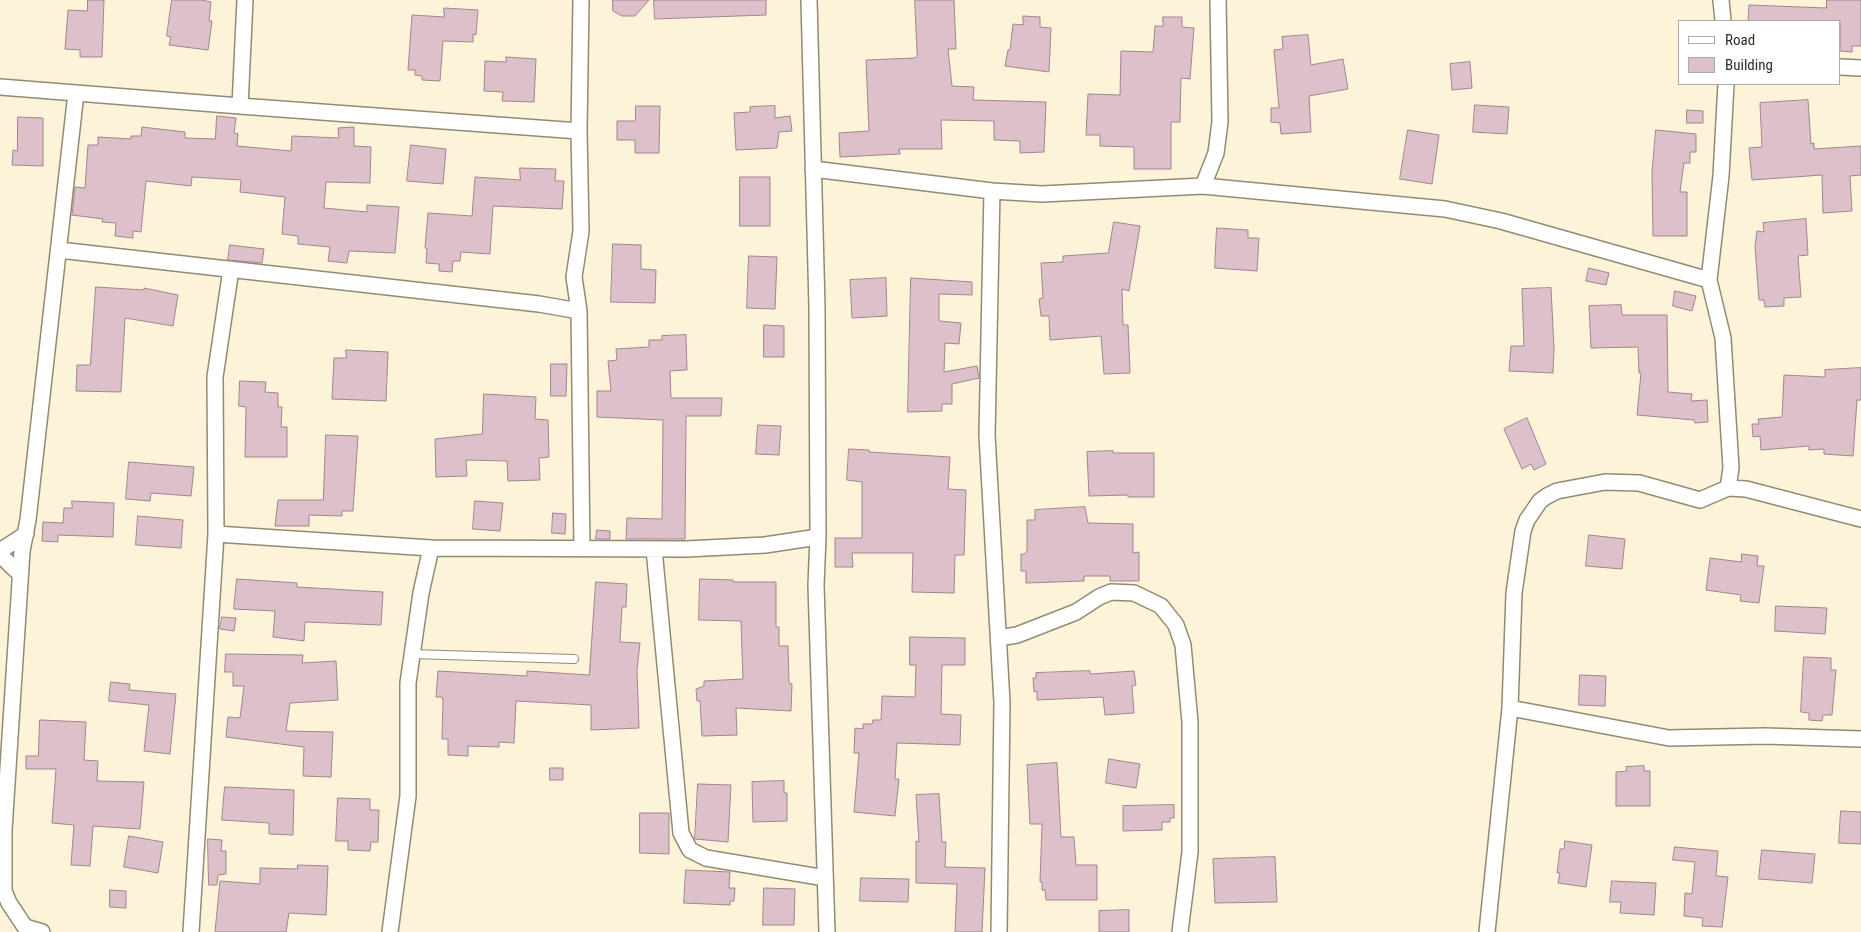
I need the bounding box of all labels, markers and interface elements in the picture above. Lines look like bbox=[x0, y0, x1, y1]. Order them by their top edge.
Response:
legend bbox=[1678, 20, 1841, 85]
text: Road bbox=[1725, 31, 1755, 49]
text: Building bbox=[1725, 56, 1773, 74]

